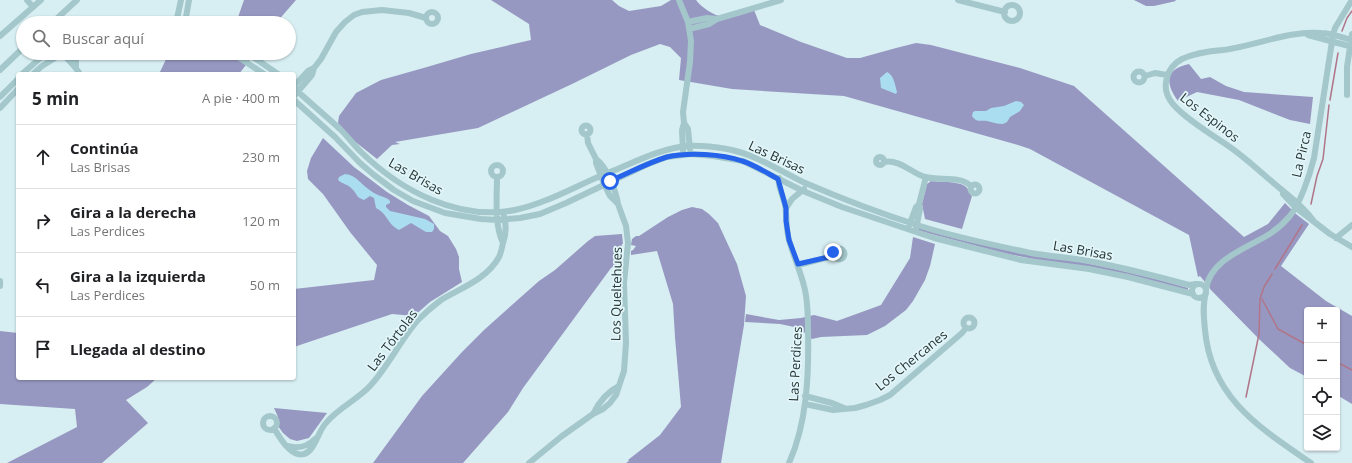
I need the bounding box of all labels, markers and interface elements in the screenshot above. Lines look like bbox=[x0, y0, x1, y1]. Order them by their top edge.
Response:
search box bbox=[16, 16, 296, 60]
icon: search bbox=[30, 27, 52, 49]
text: Buscar aquí bbox=[62, 28, 144, 48]
text: 5 min bbox=[32, 87, 79, 110]
street label: Los Espinos bbox=[1177, 88, 1243, 146]
text: A pie · 400 m bbox=[202, 89, 280, 107]
street label: La Pirca bbox=[1287, 129, 1315, 179]
street label: Las Brisas bbox=[746, 136, 808, 178]
text: Continúa bbox=[70, 138, 139, 158]
icon: ahead bbox=[32, 146, 54, 168]
text: 230 m bbox=[242, 148, 280, 166]
street label: Las Brisas bbox=[385, 153, 447, 199]
text: Las Brisas bbox=[70, 158, 130, 176]
route start bbox=[601, 172, 619, 190]
text: Gira a la derecha bbox=[70, 202, 196, 222]
icon: right bbox=[32, 210, 54, 232]
text: 120 m bbox=[242, 212, 280, 230]
text: Las Perdices bbox=[70, 222, 145, 240]
street label: Las Brisas bbox=[1052, 236, 1114, 264]
route end bbox=[824, 243, 842, 261]
street label: Los Queltehues bbox=[606, 247, 626, 341]
text: Gira a la izquierda bbox=[70, 266, 206, 286]
icon: left bbox=[32, 274, 54, 296]
text: 50 m bbox=[250, 276, 280, 294]
text: Las Perdices bbox=[70, 286, 145, 304]
street label: Las Tórtolas bbox=[363, 305, 421, 375]
map controls bbox=[1304, 307, 1340, 451]
button: + bbox=[1304, 307, 1340, 343]
street label: Los Chercanes bbox=[871, 325, 951, 395]
street label: Las Perdices bbox=[784, 326, 806, 402]
icon: arrive bbox=[32, 338, 54, 360]
text: Llegada al destino bbox=[70, 339, 205, 359]
button: − bbox=[1304, 343, 1340, 379]
button: locate bbox=[1304, 379, 1340, 415]
button: layers bbox=[1304, 415, 1340, 451]

